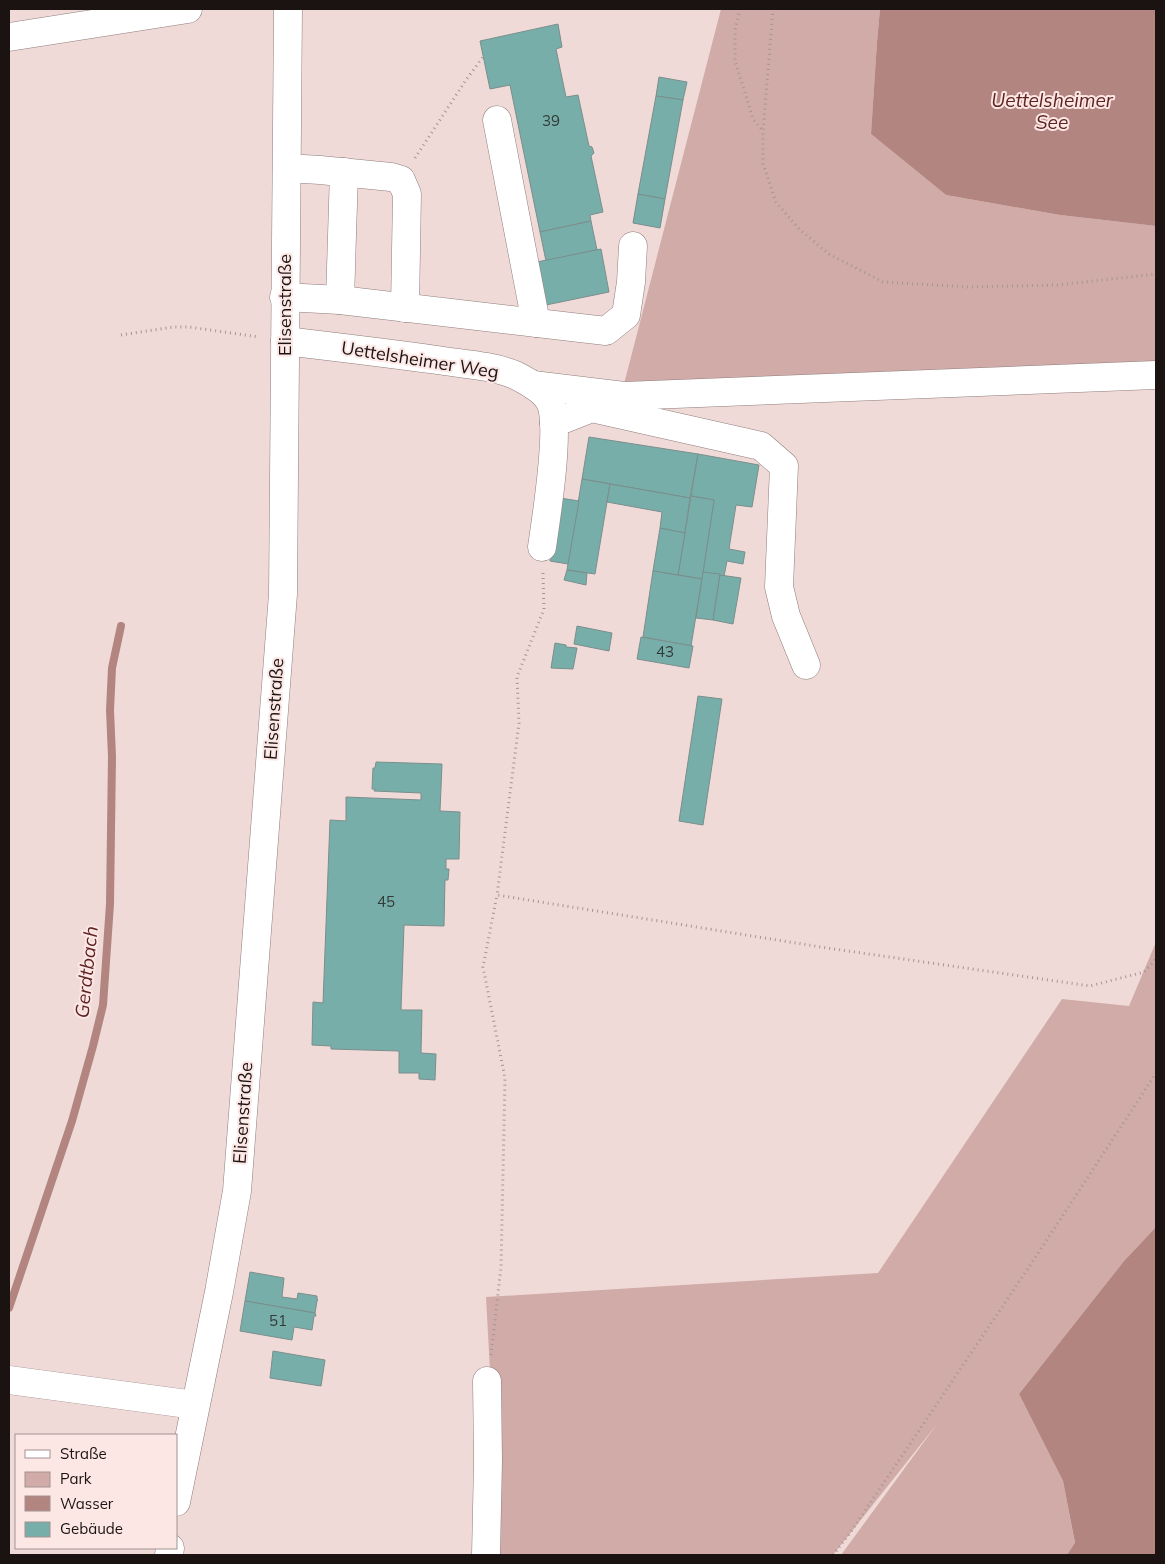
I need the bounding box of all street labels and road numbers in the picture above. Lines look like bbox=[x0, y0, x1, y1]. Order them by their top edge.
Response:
street label: Elisenstraße bbox=[273, 254, 296, 356]
street label: Uettelsheimer Weg bbox=[340, 336, 501, 383]
street label: Elisenstraße bbox=[258, 657, 289, 761]
street label: Elisenstraße bbox=[227, 1061, 258, 1165]

